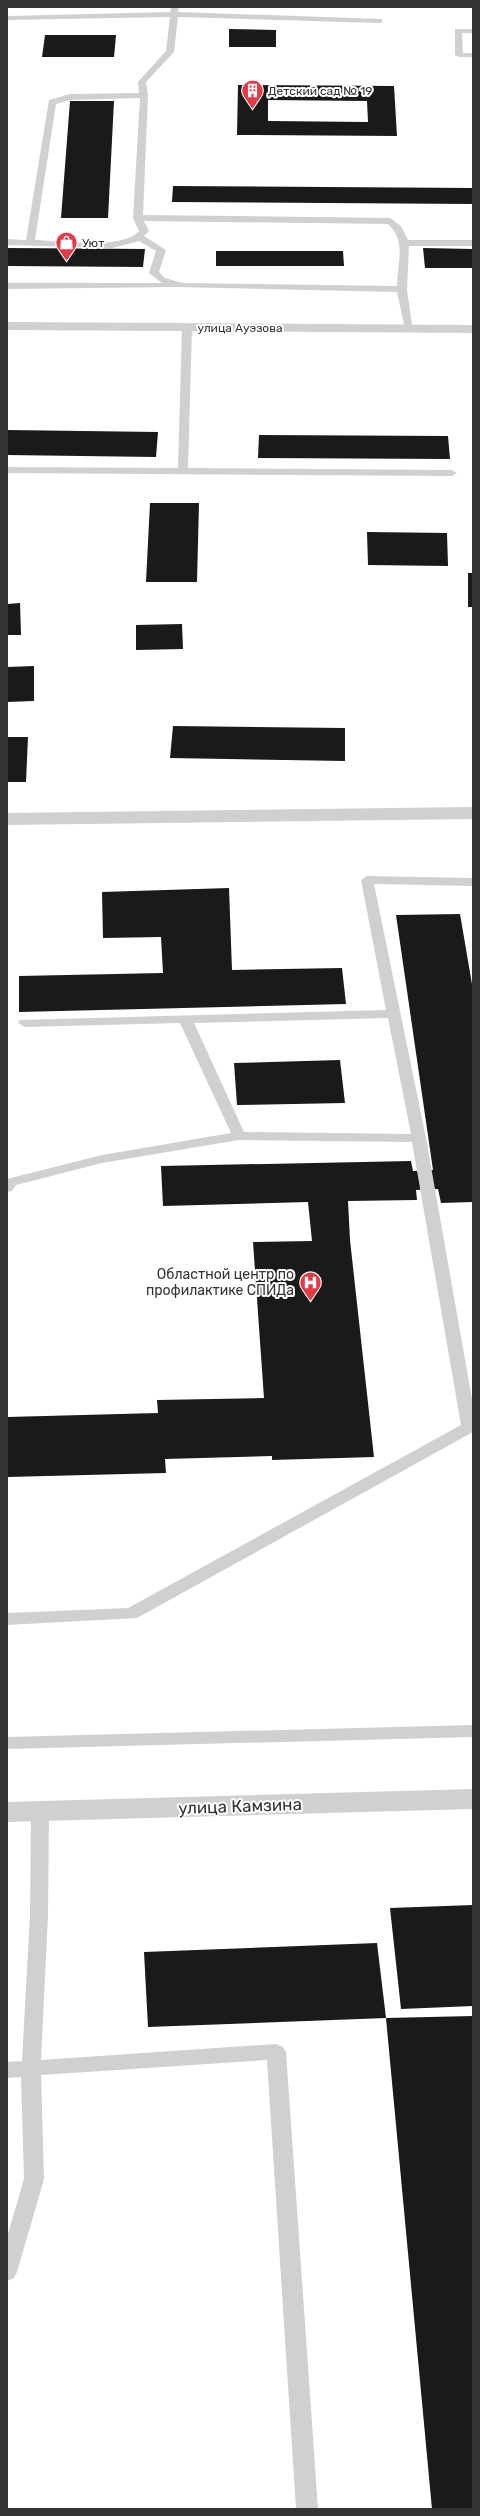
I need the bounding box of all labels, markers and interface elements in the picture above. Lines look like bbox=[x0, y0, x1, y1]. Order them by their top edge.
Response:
building icon: Детский сад № 19 bbox=[240, 78, 266, 111]
place label: Детский сад № 19 bbox=[268, 84, 372, 98]
shop icon: Уют bbox=[53, 230, 79, 263]
place label: Уют bbox=[82, 236, 104, 250]
street label: улица Ауэзова bbox=[197, 321, 283, 335]
place label: Областной центр по профилактике СПИДа bbox=[146, 1266, 294, 1299]
hospital icon: Областной центр по профилактике СПИДа bbox=[297, 1269, 323, 1302]
street label: улица Камзина bbox=[178, 1794, 302, 1818]

